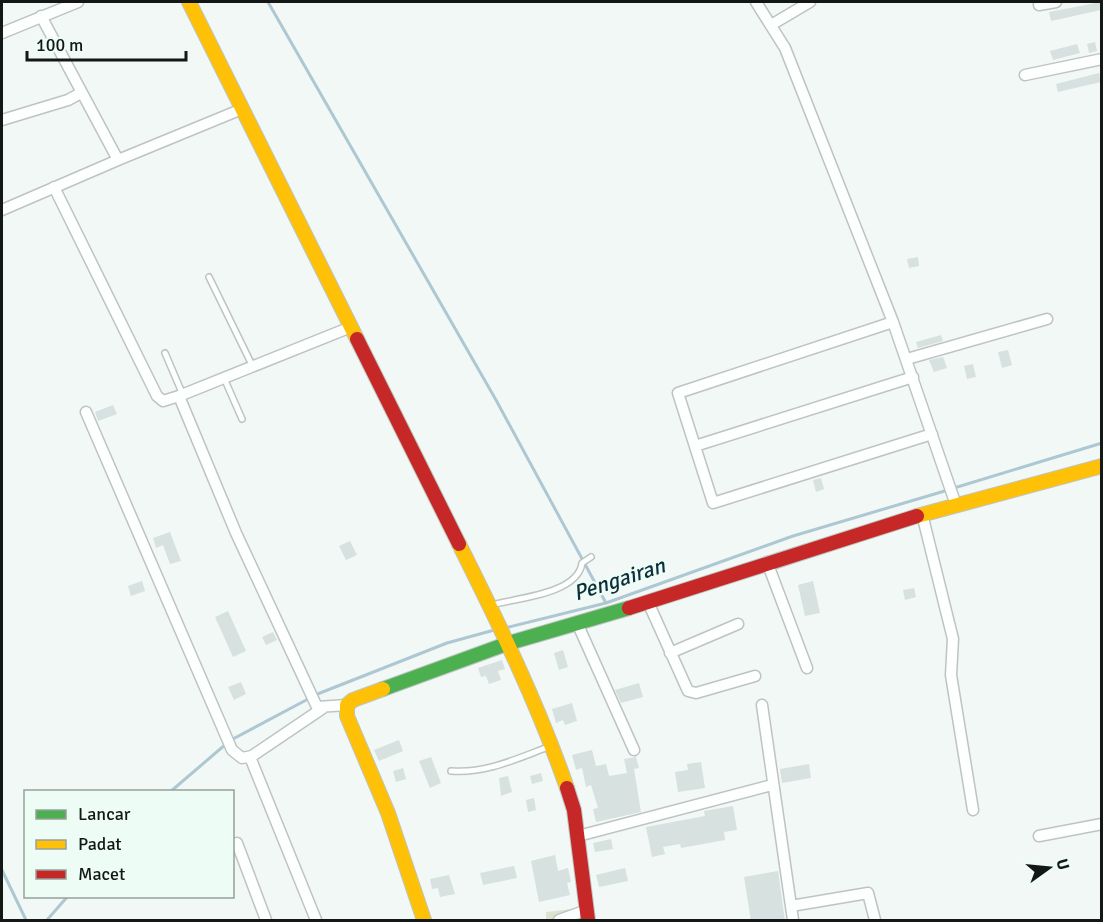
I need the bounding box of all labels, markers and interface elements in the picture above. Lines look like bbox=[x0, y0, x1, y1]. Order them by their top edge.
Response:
scale bar bbox=[27, 24, 186, 62]
text: 100 m bbox=[36, 34, 83, 56]
water label: Pengairan bbox=[570, 551, 669, 606]
legend bbox=[24, 790, 234, 898]
text: Lancar bbox=[78, 803, 131, 825]
text: Padat bbox=[78, 833, 122, 855]
north arrow bbox=[1019, 838, 1079, 898]
text: U bbox=[1051, 857, 1074, 872]
text: Macet bbox=[78, 863, 125, 885]

